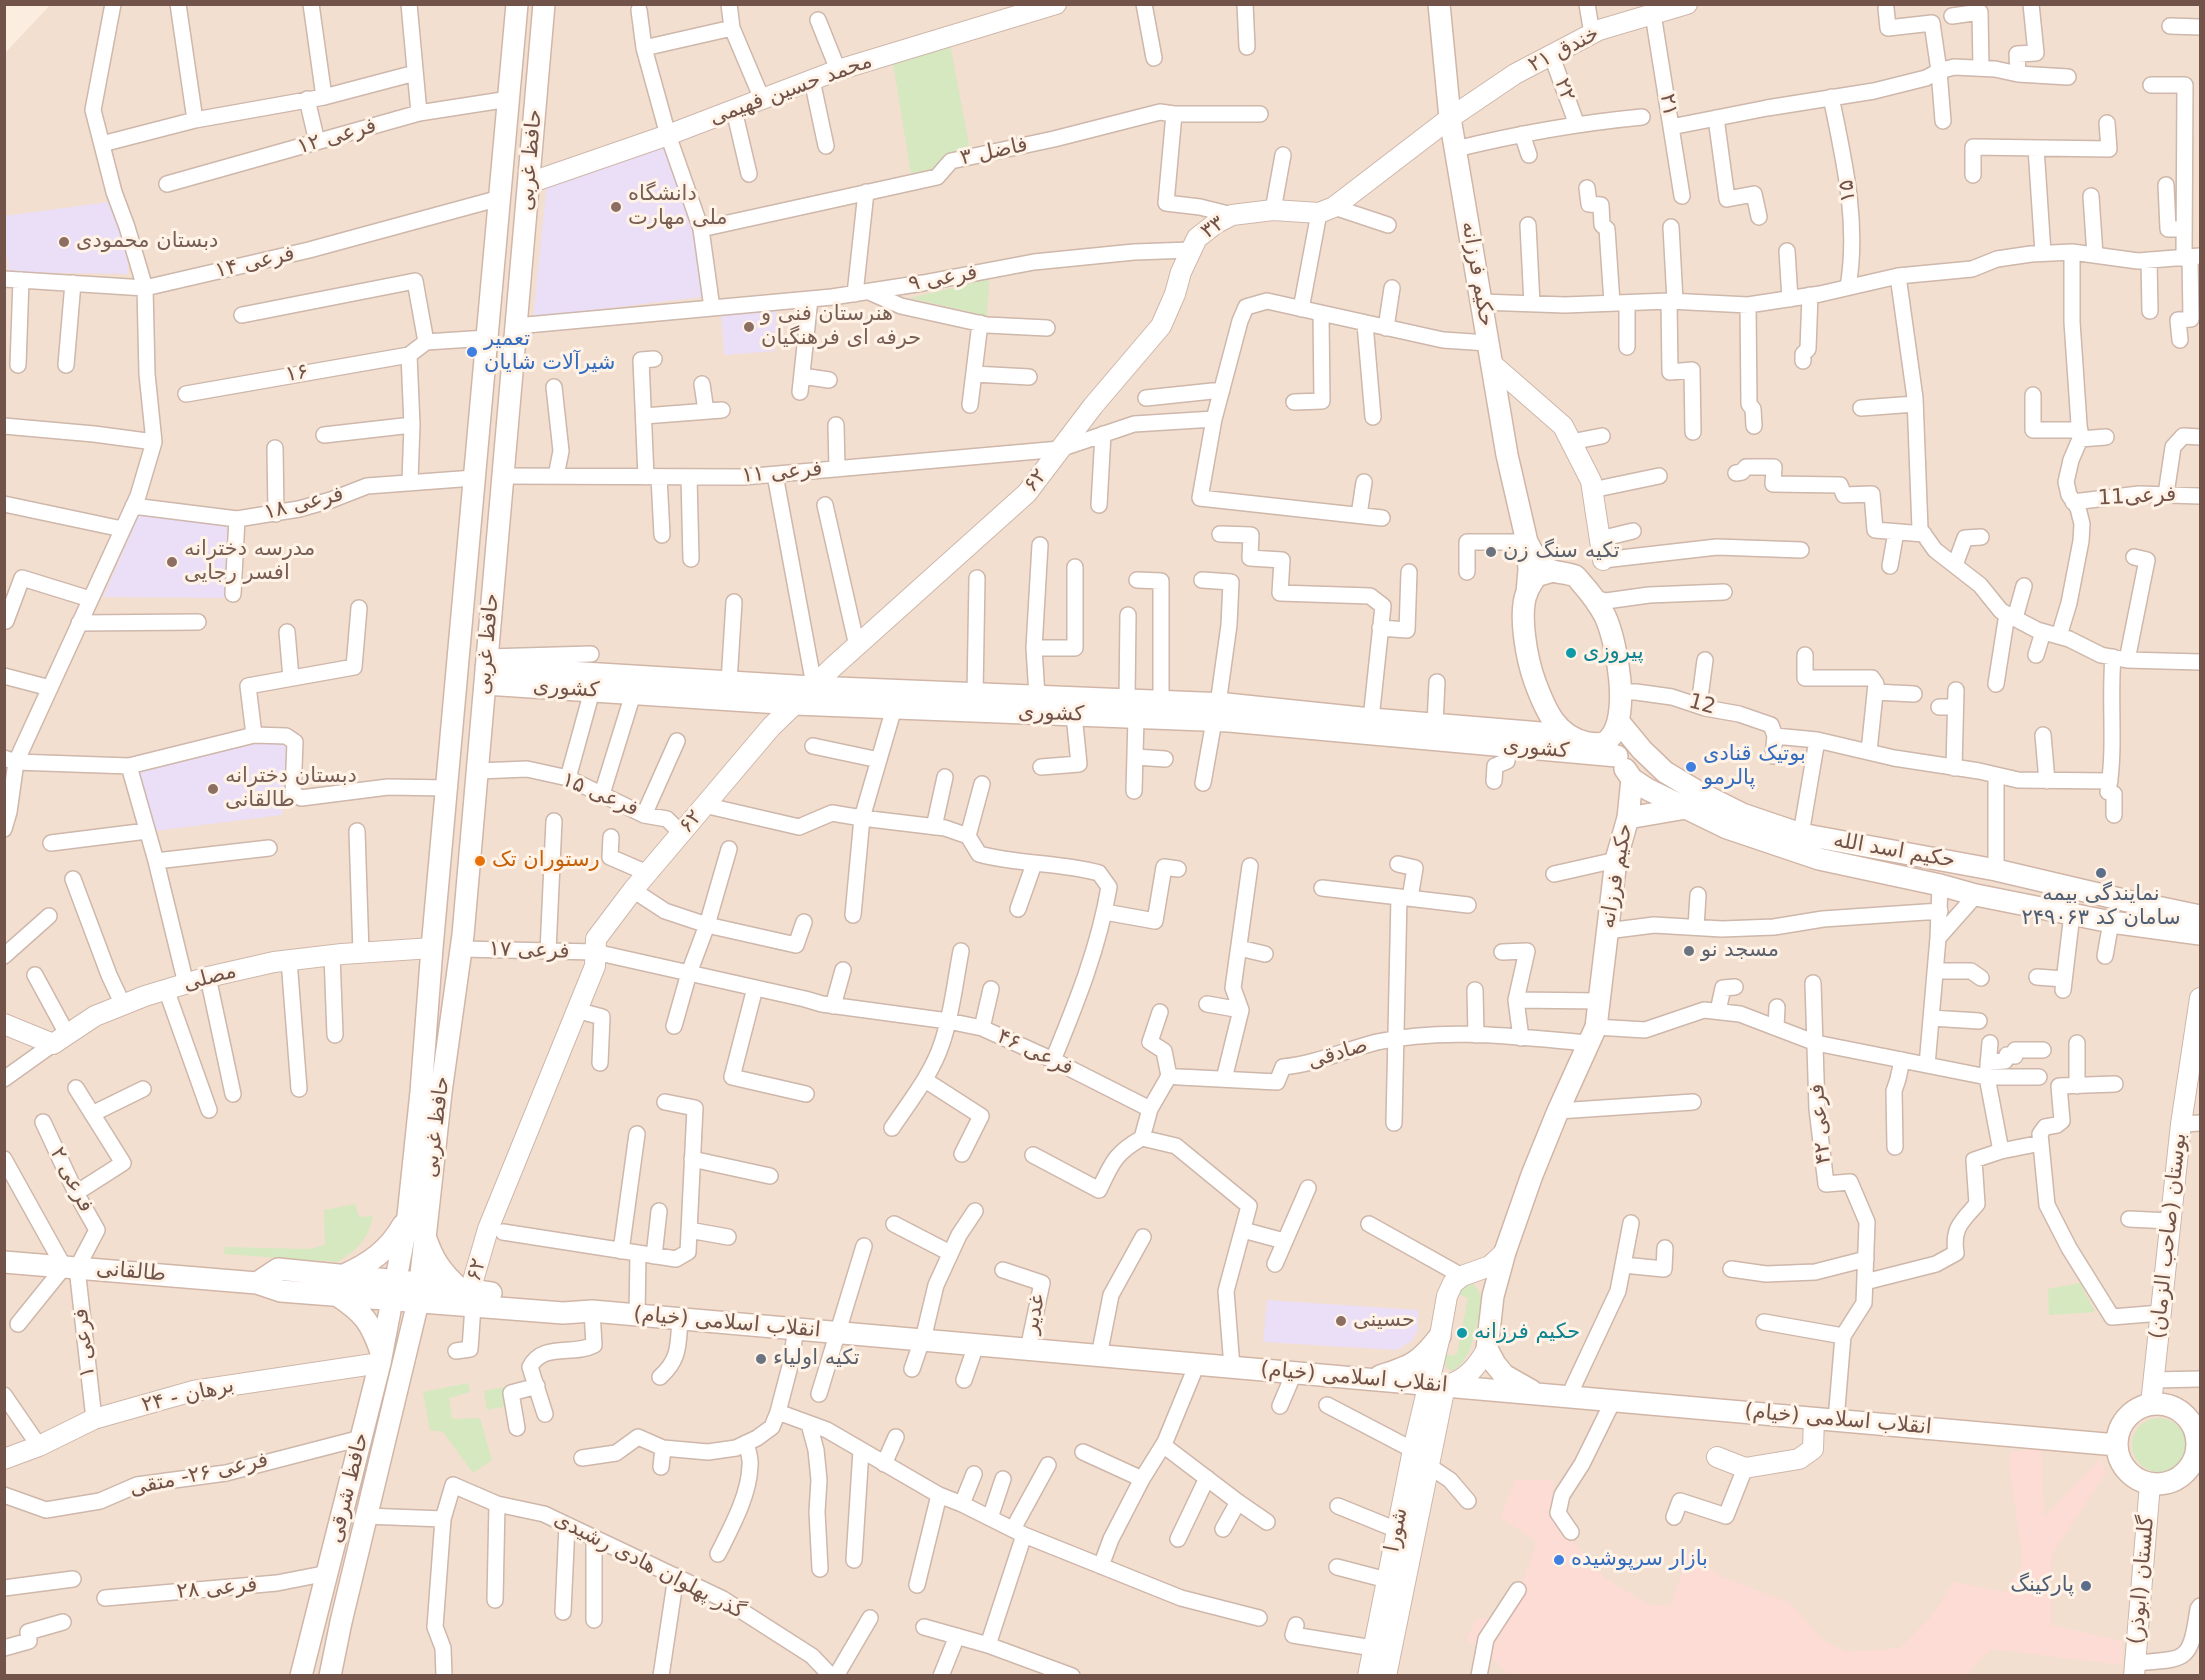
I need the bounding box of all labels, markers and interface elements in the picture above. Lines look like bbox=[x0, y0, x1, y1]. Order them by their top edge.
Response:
street label: ۲۱ خندق bbox=[1524, 22, 1604, 78]
street label: محمد حسین فهیمی bbox=[706, 49, 876, 131]
street label: ۲۲ bbox=[1548, 75, 1580, 105]
street label: ۲۱ bbox=[1654, 92, 1682, 118]
street label: حافظ غربی bbox=[514, 108, 548, 212]
street label: فرعی ۱۲ bbox=[295, 114, 379, 160]
street label: فاضل ۳ bbox=[958, 133, 1030, 171]
street label: ۱۵ bbox=[1834, 178, 1862, 204]
place label: دانشگاه ملی مهارت bbox=[628, 182, 728, 232]
marker: دانشگاه ملی مهارت bbox=[609, 200, 623, 214]
street label: ۳۳ bbox=[1197, 211, 1229, 245]
street label: حکیم فرزانه bbox=[1455, 219, 1499, 329]
place label: دبستان محمودی bbox=[76, 229, 218, 255]
marker: دبستان محمودی bbox=[57, 235, 71, 249]
street label: فرعی ۱۴ bbox=[213, 242, 297, 284]
street label: فرعی ۹ bbox=[907, 261, 979, 297]
place label: هنرستان فنی و حرفه ای فرهنگیان bbox=[761, 302, 921, 352]
marker: هنرستان فنی و حرفه ای فرهنگیان bbox=[742, 320, 756, 334]
place label: تعمیر شیرآلات شایان bbox=[484, 327, 615, 377]
marker: تعمیر شیرآلات شایان bbox=[465, 345, 479, 359]
street label: ۱۶ bbox=[284, 360, 310, 388]
street label: فرعی ۱۱ bbox=[741, 457, 823, 489]
street label: ۶۲ bbox=[1019, 464, 1053, 498]
street label: فرعی ۱۸ bbox=[262, 482, 346, 526]
street label: فرعی11 bbox=[2097, 482, 2177, 512]
place label: مدرسه دخترانه افسر رجایی bbox=[184, 537, 315, 587]
place label: تکیه سنگ زن bbox=[1503, 539, 1620, 565]
marker: تکیه سنگ زن bbox=[1484, 545, 1498, 559]
marker: مدرسه دخترانه افسر رجایی bbox=[165, 555, 179, 569]
street label: حافظ غربی bbox=[471, 592, 505, 696]
place label: پیروزی bbox=[1583, 640, 1643, 666]
marker: پیروزی bbox=[1564, 646, 1578, 660]
street label: کشوری bbox=[532, 674, 600, 704]
street label: 12 bbox=[1686, 689, 1718, 721]
street label: کشوری bbox=[1018, 700, 1084, 728]
street label: کشوری bbox=[1502, 734, 1570, 764]
place label: بوتیک قنادی پالرمو bbox=[1703, 742, 1806, 792]
marker: بوتیک قنادی پالرمو bbox=[1684, 760, 1698, 774]
place label: دبستان دخترانه طالقانی bbox=[225, 764, 357, 814]
street label: فرعی ۱۵ bbox=[558, 768, 642, 822]
marker: دبستان دخترانه طالقانی bbox=[206, 782, 220, 796]
street label: ۶۲ bbox=[674, 805, 708, 839]
street label: حکیم فرزانه bbox=[1595, 821, 1639, 931]
street label: حکیم اسد الله bbox=[1831, 828, 1957, 874]
place label: رستوران تک bbox=[492, 848, 600, 874]
marker: رستوران تک bbox=[473, 854, 487, 868]
marker: نمایندگی بیمه سامان کد ۲۴۹۰۶۳ bbox=[2094, 866, 2108, 880]
place label: نمایندگی بیمه سامان کد ۲۴۹۰۶۳ bbox=[2021, 882, 2181, 932]
street label: فرعی ۱۷ bbox=[488, 937, 570, 965]
place label: مسجد نو bbox=[1701, 938, 1779, 964]
marker: مسجد نو bbox=[1682, 944, 1696, 958]
street label: مصلی bbox=[181, 959, 239, 997]
street label: فرعی ۴۶ bbox=[993, 1024, 1077, 1082]
street label: صادقی bbox=[1305, 1033, 1371, 1075]
street label: حافظ غربی bbox=[418, 1075, 456, 1179]
street label: فرعی ۴۲ bbox=[1805, 1083, 1837, 1165]
street label: بوستان (صاحب الزمان) bbox=[2146, 1132, 2192, 1340]
street label: فرعی ۲ bbox=[44, 1143, 98, 1217]
street label: طالقانی bbox=[95, 1256, 167, 1288]
street label: ۶۲ bbox=[462, 1256, 492, 1284]
street label: غدیر bbox=[1019, 1292, 1051, 1336]
street label: انقلاب اسلامی (خیام) bbox=[632, 1302, 822, 1344]
street label: فرعی ۱ bbox=[69, 1307, 101, 1379]
place label: حسینی bbox=[1353, 1308, 1415, 1334]
marker: حسینی bbox=[1334, 1314, 1348, 1328]
place label: حکیم فرزانه bbox=[1474, 1320, 1580, 1346]
marker: حکیم فرزانه bbox=[1455, 1326, 1469, 1340]
place label: تکیه اولیاء bbox=[773, 1346, 860, 1372]
marker: تکیه اولیاء bbox=[754, 1352, 768, 1366]
street label: انقلاب اسلامی (خیام) bbox=[1259, 1357, 1449, 1399]
street label: ۲۴ - برهان bbox=[139, 1373, 237, 1419]
street label: انقلاب اسلامی (خیام) bbox=[1743, 1399, 1933, 1441]
street label: حافظ شرقی bbox=[323, 1430, 375, 1546]
street label: فرعی ۲۶- متقی bbox=[127, 1448, 271, 1502]
street label: شورا bbox=[1380, 1506, 1414, 1554]
street label: گذر پهلوان هادی رشیدی bbox=[549, 1507, 749, 1625]
street label: گلستان (ابوذر) bbox=[2124, 1515, 2160, 1645]
place label: بازار سرپوشیده bbox=[1571, 1547, 1708, 1573]
marker: بازار سرپوشیده bbox=[1552, 1553, 1566, 1567]
street label: فرعی ۲۸ bbox=[176, 1573, 258, 1605]
place label: پارکینگ bbox=[2010, 1573, 2074, 1599]
marker: پارکینگ bbox=[2079, 1579, 2093, 1593]

